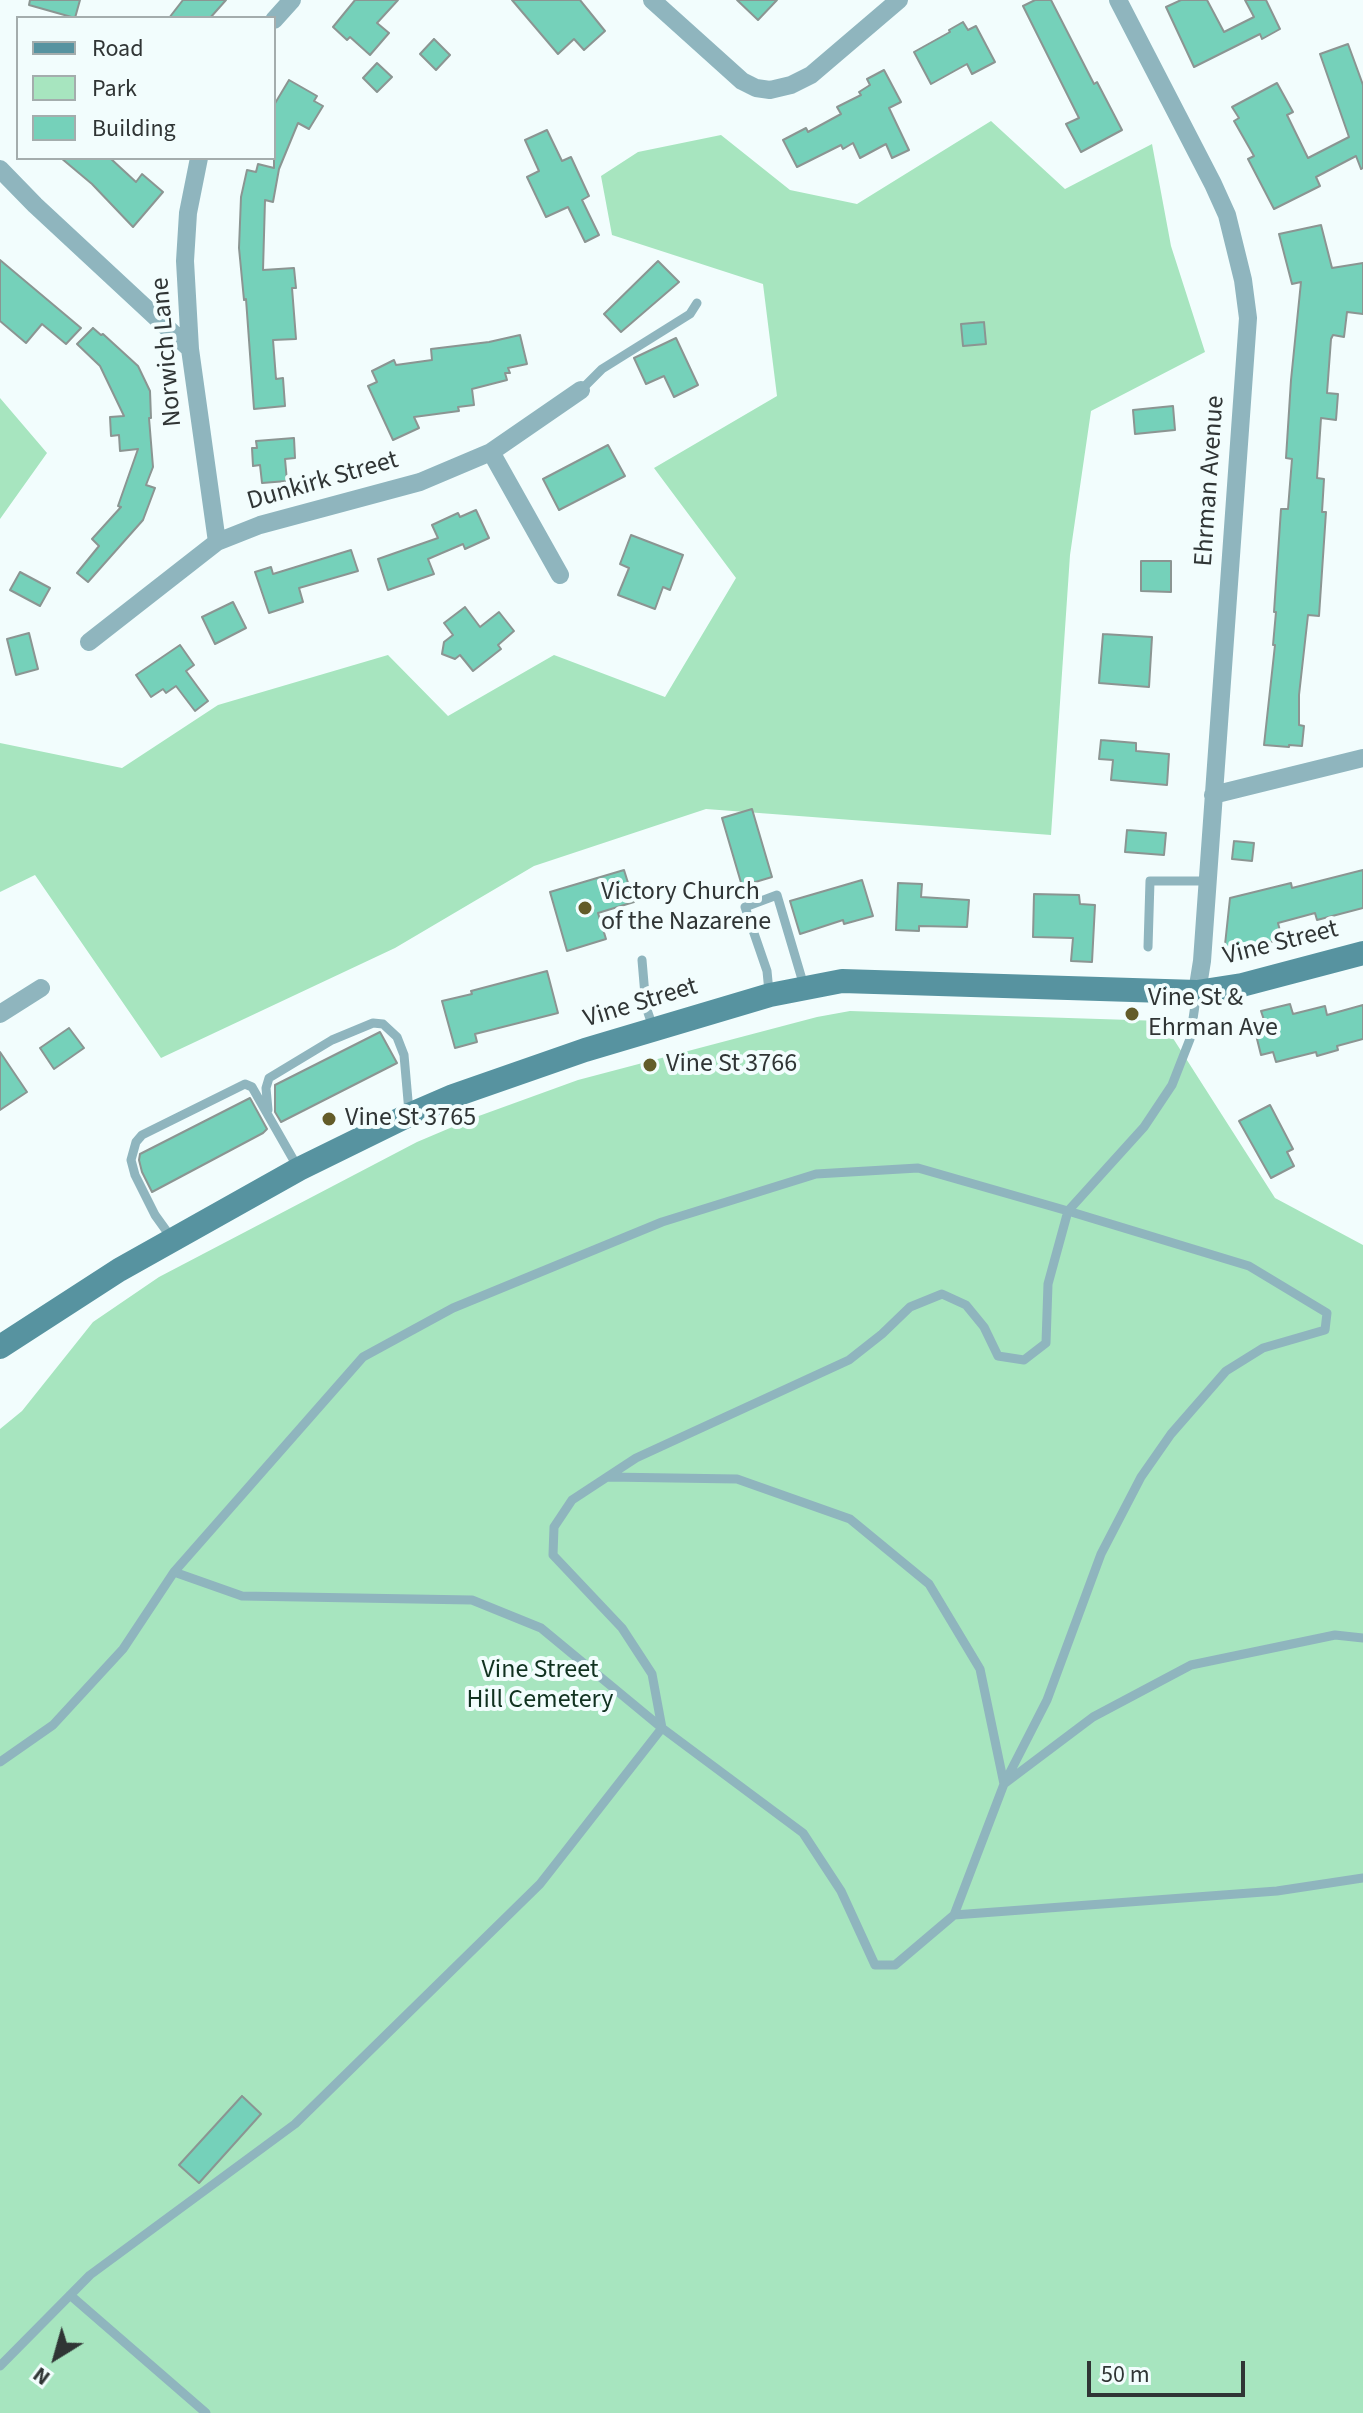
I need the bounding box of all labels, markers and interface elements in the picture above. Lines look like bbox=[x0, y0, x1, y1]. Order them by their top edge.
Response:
legend bbox=[16, 16, 276, 160]
text: Road bbox=[92, 31, 144, 66]
text: Park bbox=[92, 71, 137, 106]
text: Building bbox=[92, 111, 176, 146]
street label: Norwich Lane bbox=[146, 276, 190, 428]
street label: Ehrman Avenue bbox=[1189, 395, 1233, 567]
street label: Dunkirk Street bbox=[244, 446, 402, 518]
place label: Victory Church of the Nazarene bbox=[601, 877, 771, 938]
marker: Victory Church of the Nazarene bbox=[576, 899, 594, 917]
street label: Vine Street bbox=[1220, 915, 1342, 973]
street label: Vine Street bbox=[580, 972, 702, 1036]
place label: Vine St & Ehrman Ave bbox=[1148, 983, 1278, 1044]
marker: Vine St & Ehrman Ave bbox=[1123, 1005, 1141, 1023]
place label: Vine St 3766 bbox=[666, 1049, 797, 1081]
marker: Vine St 3766 bbox=[641, 1056, 659, 1074]
place label: Vine St 3765 bbox=[345, 1103, 476, 1135]
marker: Vine St 3765 bbox=[320, 1110, 338, 1128]
park label: Vine Street Hill Cemetery bbox=[467, 1655, 613, 1716]
north arrow bbox=[16, 2317, 96, 2397]
scale bar bbox=[1091, 2345, 1249, 2395]
text: 50 m bbox=[1101, 2357, 1150, 2392]
text: N bbox=[26, 2359, 57, 2393]

